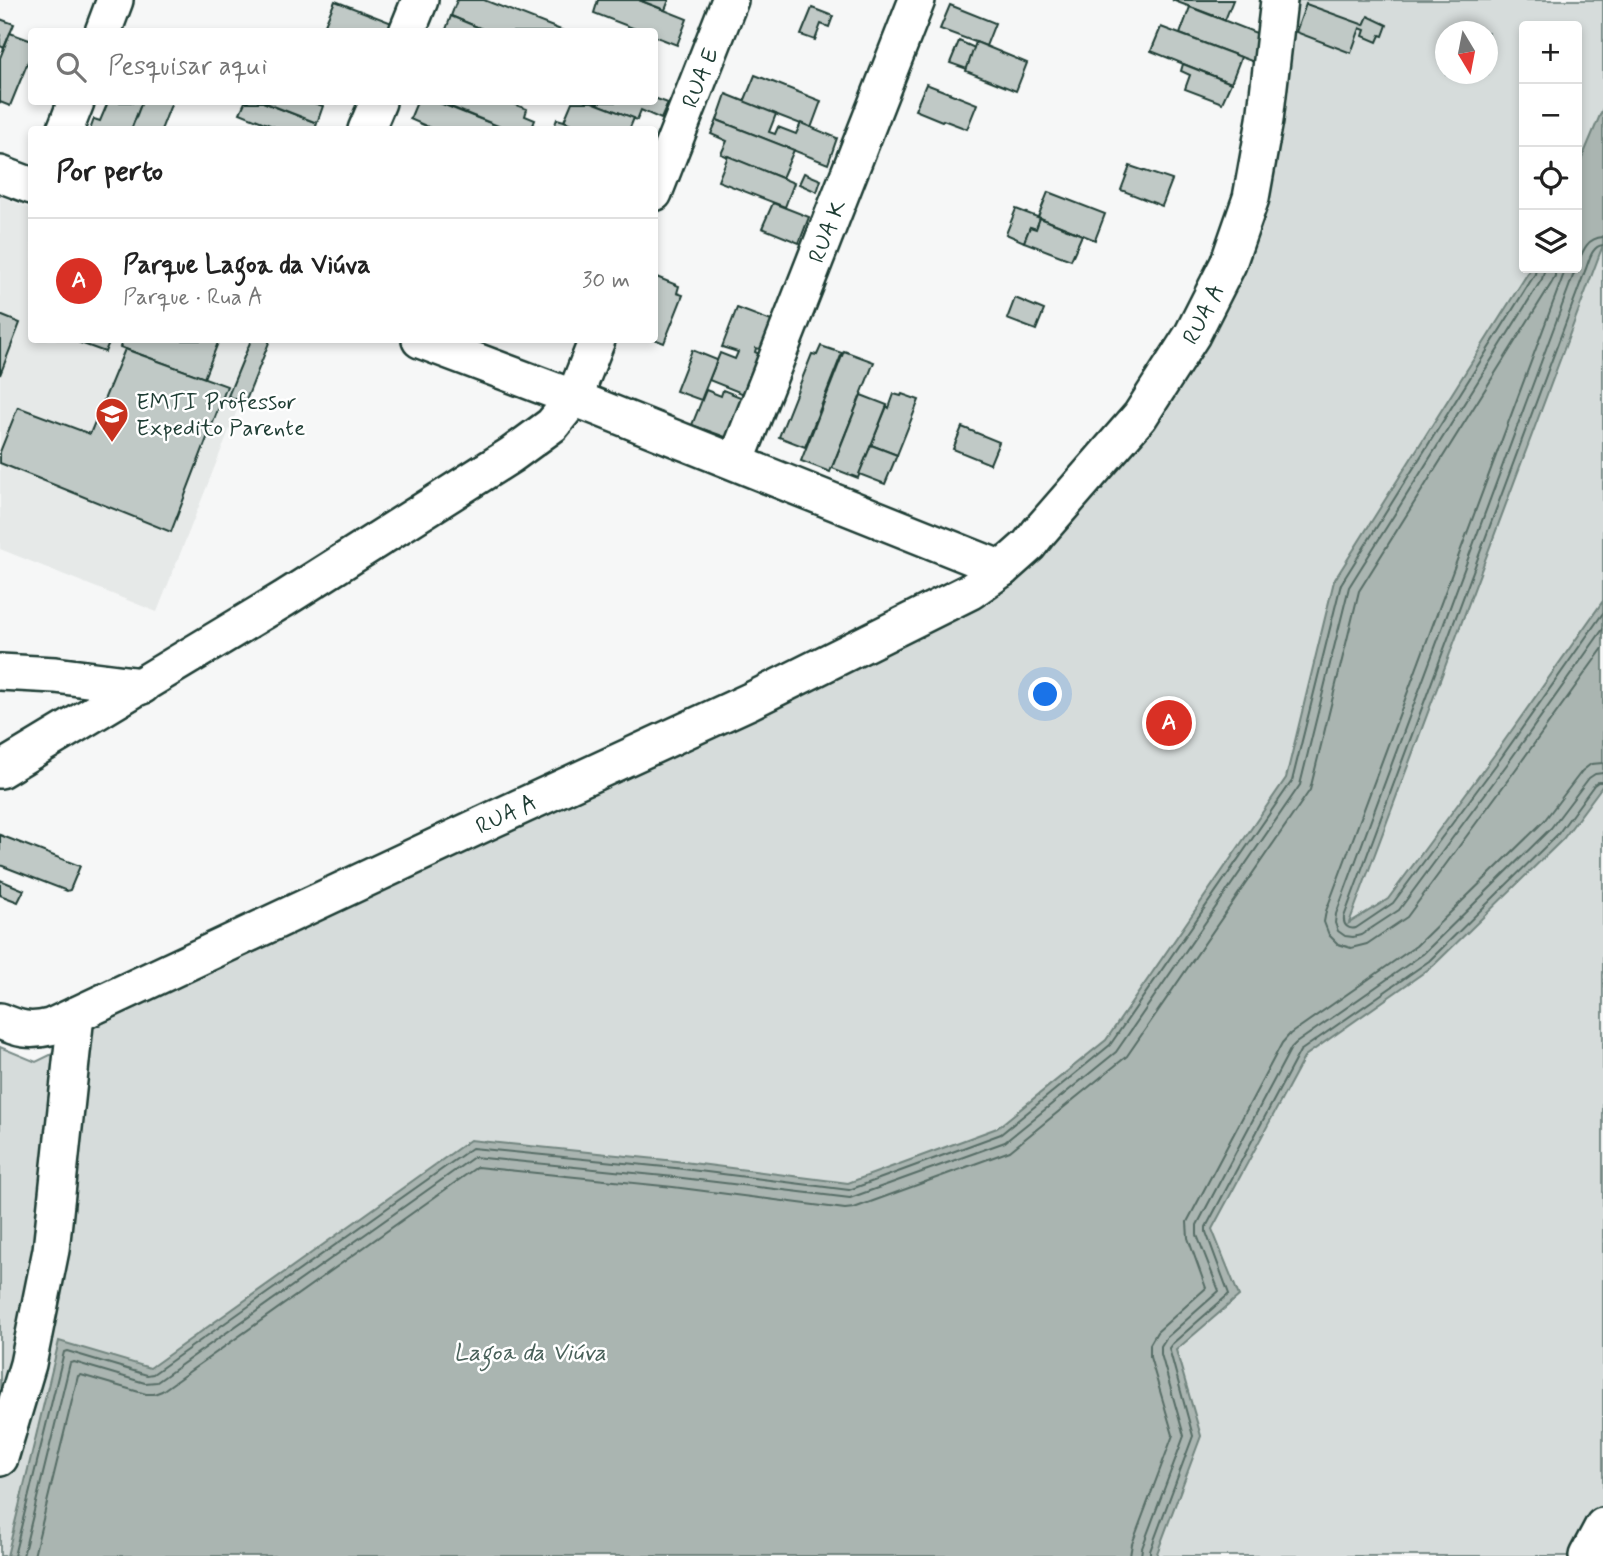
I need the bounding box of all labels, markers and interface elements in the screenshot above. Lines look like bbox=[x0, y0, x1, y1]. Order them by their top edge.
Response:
north arrow bbox=[1435, 21, 1498, 84]
map controls bbox=[1519, 21, 1582, 273]
button: + bbox=[1519, 21, 1582, 84]
search box bbox=[28, 28, 658, 105]
street label: RUA E bbox=[676, 44, 727, 113]
icon: search bbox=[52, 48, 90, 86]
text: Pesquisar aqui bbox=[108, 50, 267, 84]
button: − bbox=[1519, 84, 1582, 147]
button: locate bbox=[1519, 147, 1582, 210]
text: Por perto bbox=[56, 152, 163, 191]
street label: RUA K bbox=[802, 195, 854, 268]
button: layers bbox=[1519, 210, 1582, 273]
text: Parque Lagoa da Viúva bbox=[123, 249, 371, 283]
text: A bbox=[71, 266, 87, 296]
text: 30 m bbox=[582, 266, 630, 296]
street label: RUA A bbox=[1177, 279, 1232, 351]
text: Parque · Rua A bbox=[123, 283, 263, 313]
place label: EMTI Professor Expedito Parente bbox=[136, 388, 305, 444]
school or university icon: EMTI Professor Expedito Parente bbox=[93, 395, 131, 444]
your location bbox=[1028, 677, 1062, 711]
pin: A bbox=[1146, 697, 1192, 749]
street label: RUA A bbox=[471, 788, 542, 842]
water label: Lagoa da Viúva bbox=[454, 1338, 606, 1372]

